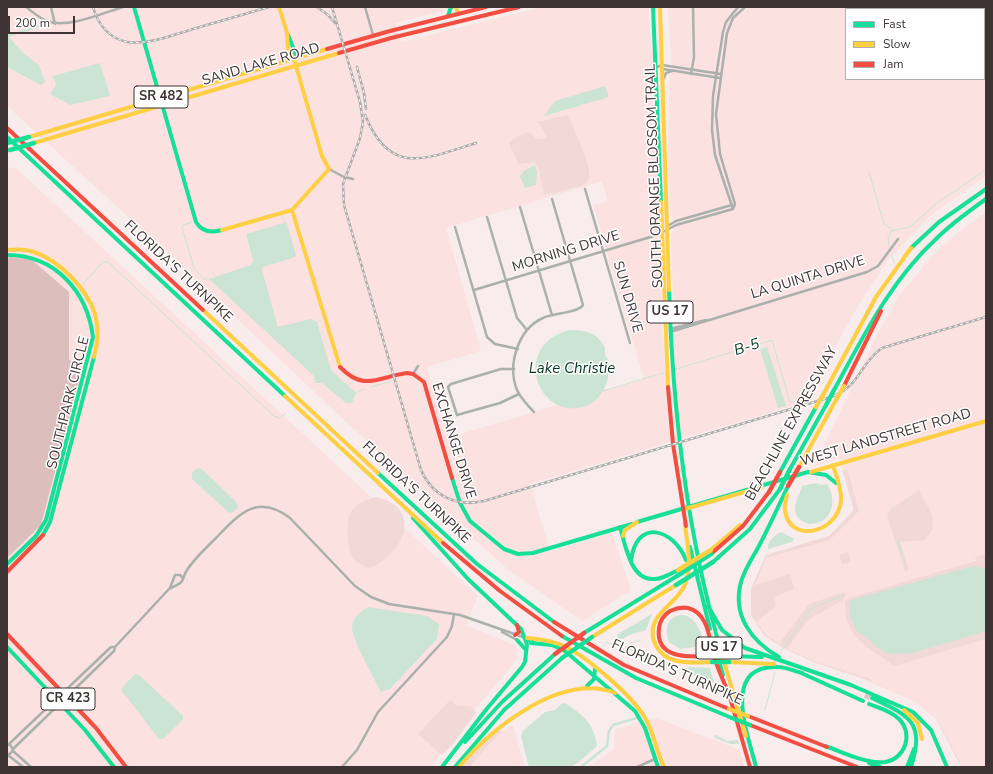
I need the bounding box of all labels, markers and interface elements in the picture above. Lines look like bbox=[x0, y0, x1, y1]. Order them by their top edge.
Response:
scale bar bbox=[10, 8, 77, 34]
legend bbox=[845, 8, 985, 80]
text: 200 m bbox=[15, 15, 50, 31]
text: Fast bbox=[883, 16, 906, 32]
text: Slow bbox=[883, 36, 911, 52]
street label: SAND LAKE ROAD bbox=[200, 40, 322, 90]
text: Jam bbox=[883, 56, 904, 72]
street label: SOUTH ORANGE BLOSSOM TRAIL bbox=[643, 64, 667, 288]
road number: SR 482 bbox=[134, 86, 188, 108]
street label: FLORIDA'S TURNPIKE bbox=[120, 217, 236, 327]
street label: MORNING DRIVE bbox=[510, 228, 622, 276]
street label: LA QUINTA DRIVE bbox=[749, 253, 867, 303]
street label: SUN DRIVE bbox=[609, 259, 645, 335]
road number: US 17 bbox=[647, 301, 693, 323]
street label: SOUTHPARK CIRCLE bbox=[44, 335, 94, 471]
water label: B-5 bbox=[732, 336, 762, 360]
street label: BEACHLINE EXPRESSWAY bbox=[743, 344, 841, 504]
water label: Lake Christie bbox=[529, 360, 615, 378]
street label: EXCHANGE DRIVE bbox=[427, 381, 479, 501]
street label: WEST LANDSTREET ROAD bbox=[799, 406, 973, 470]
street label: FLORIDA'S TURNPIKE bbox=[358, 438, 474, 548]
street label: FLORIDA'S TURNPIKE bbox=[609, 636, 745, 710]
road number: US 17 bbox=[696, 637, 742, 659]
road number: CR 423 bbox=[41, 688, 95, 710]

